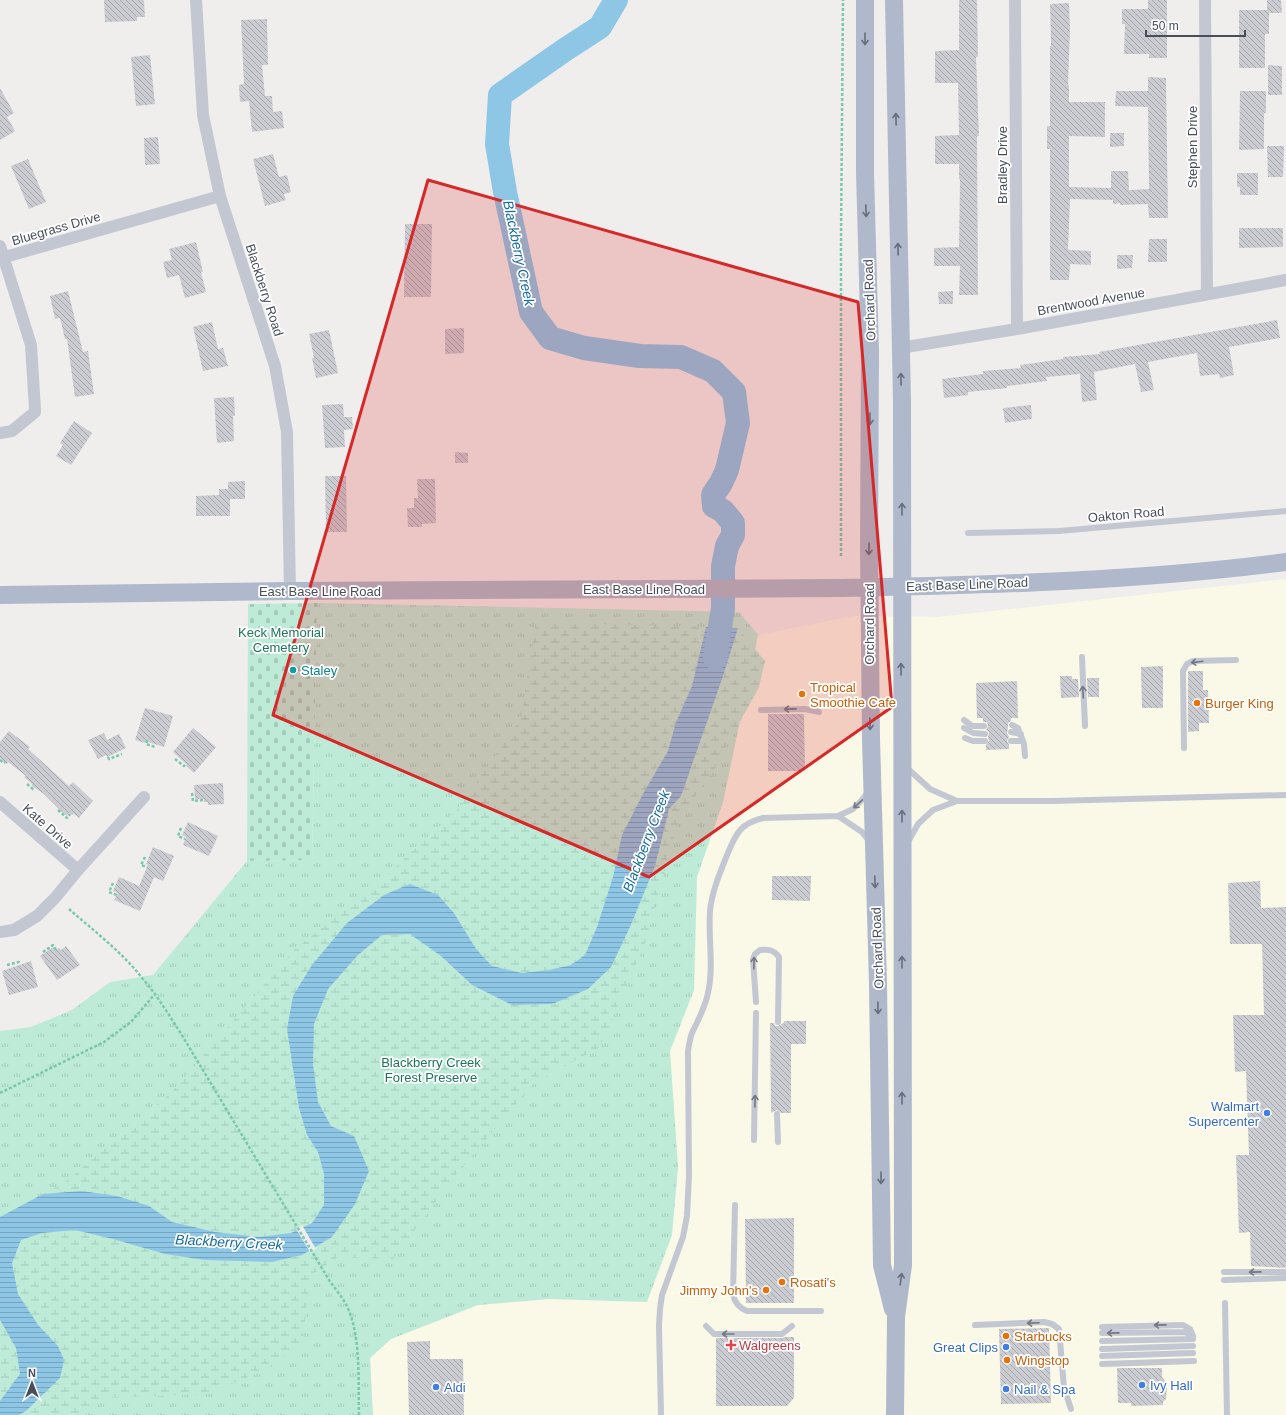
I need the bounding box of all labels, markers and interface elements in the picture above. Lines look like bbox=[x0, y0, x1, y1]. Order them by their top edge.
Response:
scale bar bbox=[1146, 12, 1245, 38]
text: 50 m bbox=[1152, 19, 1179, 33]
one-way arrow bbox=[861, 32, 869, 45]
street label: Stephen Drive bbox=[1185, 106, 1200, 188]
one-way arrow bbox=[892, 113, 900, 126]
street label: Bradley Drive bbox=[995, 126, 1010, 204]
water label: Blackberry Creek bbox=[500, 199, 538, 308]
one-way arrow bbox=[862, 204, 870, 217]
street label: Bluegrass Drive bbox=[10, 209, 102, 248]
street label: Blackberry Road bbox=[243, 242, 287, 338]
one-way arrow bbox=[895, 243, 902, 256]
street label: Orchard Road bbox=[861, 259, 878, 341]
street label: Brentwood Avenue bbox=[1036, 285, 1146, 318]
one-way arrow bbox=[897, 373, 905, 386]
one-way arrow bbox=[866, 412, 874, 425]
one-way arrow bbox=[898, 503, 906, 516]
street label: Oakton Road bbox=[1087, 504, 1165, 525]
one-way arrow bbox=[865, 542, 873, 555]
street label: East Base Line Road bbox=[906, 575, 1028, 594]
street label: East Base Line Road bbox=[583, 582, 705, 597]
street label: Orchard Road bbox=[862, 583, 877, 665]
street label: East Base Line Road bbox=[259, 584, 381, 599]
park label: Keck Memorial Cemetery bbox=[238, 625, 324, 655]
one-way arrow bbox=[1191, 658, 1204, 665]
place label: Staley bbox=[301, 663, 338, 678]
one-way arrow bbox=[897, 663, 905, 676]
marker: Staley bbox=[288, 665, 298, 675]
place label: Tropical Smoothie Cafe bbox=[810, 680, 896, 710]
one-way arrow bbox=[1080, 686, 1087, 699]
marker: Tropical Smoothie Cafe bbox=[797, 689, 807, 699]
place label: Burger King bbox=[1205, 696, 1274, 711]
marker: Burger King bbox=[1192, 698, 1202, 708]
one-way arrow bbox=[784, 705, 797, 713]
one-way arrow bbox=[866, 717, 874, 730]
water label: Blackberry Creek bbox=[619, 787, 673, 894]
one-way arrow bbox=[852, 800, 863, 809]
street label: Kate Drive bbox=[20, 801, 75, 852]
one-way arrow bbox=[898, 810, 906, 823]
one-way arrow bbox=[871, 875, 878, 888]
street label: Orchard Road bbox=[869, 907, 886, 989]
one-way arrow bbox=[898, 956, 906, 969]
one-way arrow bbox=[750, 957, 758, 970]
one-way arrow bbox=[875, 1001, 882, 1014]
park label: Blackberry Creek Forest Preserve bbox=[381, 1055, 481, 1085]
one-way arrow bbox=[898, 1092, 906, 1105]
one-way arrow bbox=[751, 1095, 759, 1108]
place label: Walmart Supercenter bbox=[1188, 1099, 1260, 1129]
marker: Walmart Supercenter bbox=[1262, 1108, 1272, 1118]
one-way arrow bbox=[877, 1171, 885, 1184]
water label: Blackberry Creek bbox=[175, 1231, 284, 1253]
one-way arrow bbox=[1249, 1268, 1262, 1276]
one-way arrow bbox=[897, 1273, 905, 1286]
place label: Rosati's bbox=[790, 1275, 836, 1290]
marker: Rosati's bbox=[777, 1277, 787, 1287]
place label: Jimmy John's bbox=[680, 1283, 758, 1298]
marker: Jimmy John's bbox=[761, 1285, 771, 1295]
one-way arrow bbox=[1027, 1319, 1040, 1327]
one-way arrow bbox=[1154, 1321, 1167, 1329]
place label: Starbucks bbox=[1014, 1329, 1072, 1344]
one-way arrow bbox=[1107, 1329, 1120, 1337]
one-way arrow bbox=[722, 1330, 735, 1338]
marker: Starbucks bbox=[1001, 1331, 1011, 1341]
place label: Walgreens bbox=[739, 1338, 801, 1353]
marker: Walgreens bbox=[726, 1340, 736, 1350]
place label: Great Clips bbox=[933, 1340, 998, 1355]
marker: Great Clips bbox=[1001, 1342, 1011, 1352]
place label: Wingstop bbox=[1015, 1353, 1069, 1368]
marker: Wingstop bbox=[1002, 1355, 1012, 1365]
north arrow bbox=[12, 1363, 52, 1403]
text: N bbox=[28, 1367, 36, 1379]
place label: Ivy Hall bbox=[1150, 1378, 1193, 1393]
place label: Aldi bbox=[444, 1380, 466, 1395]
marker: Ivy Hall bbox=[1137, 1380, 1147, 1390]
marker: Aldi bbox=[431, 1382, 441, 1392]
place label: Nail & Spa bbox=[1014, 1382, 1076, 1397]
marker: Nail & Spa bbox=[1001, 1384, 1011, 1394]

